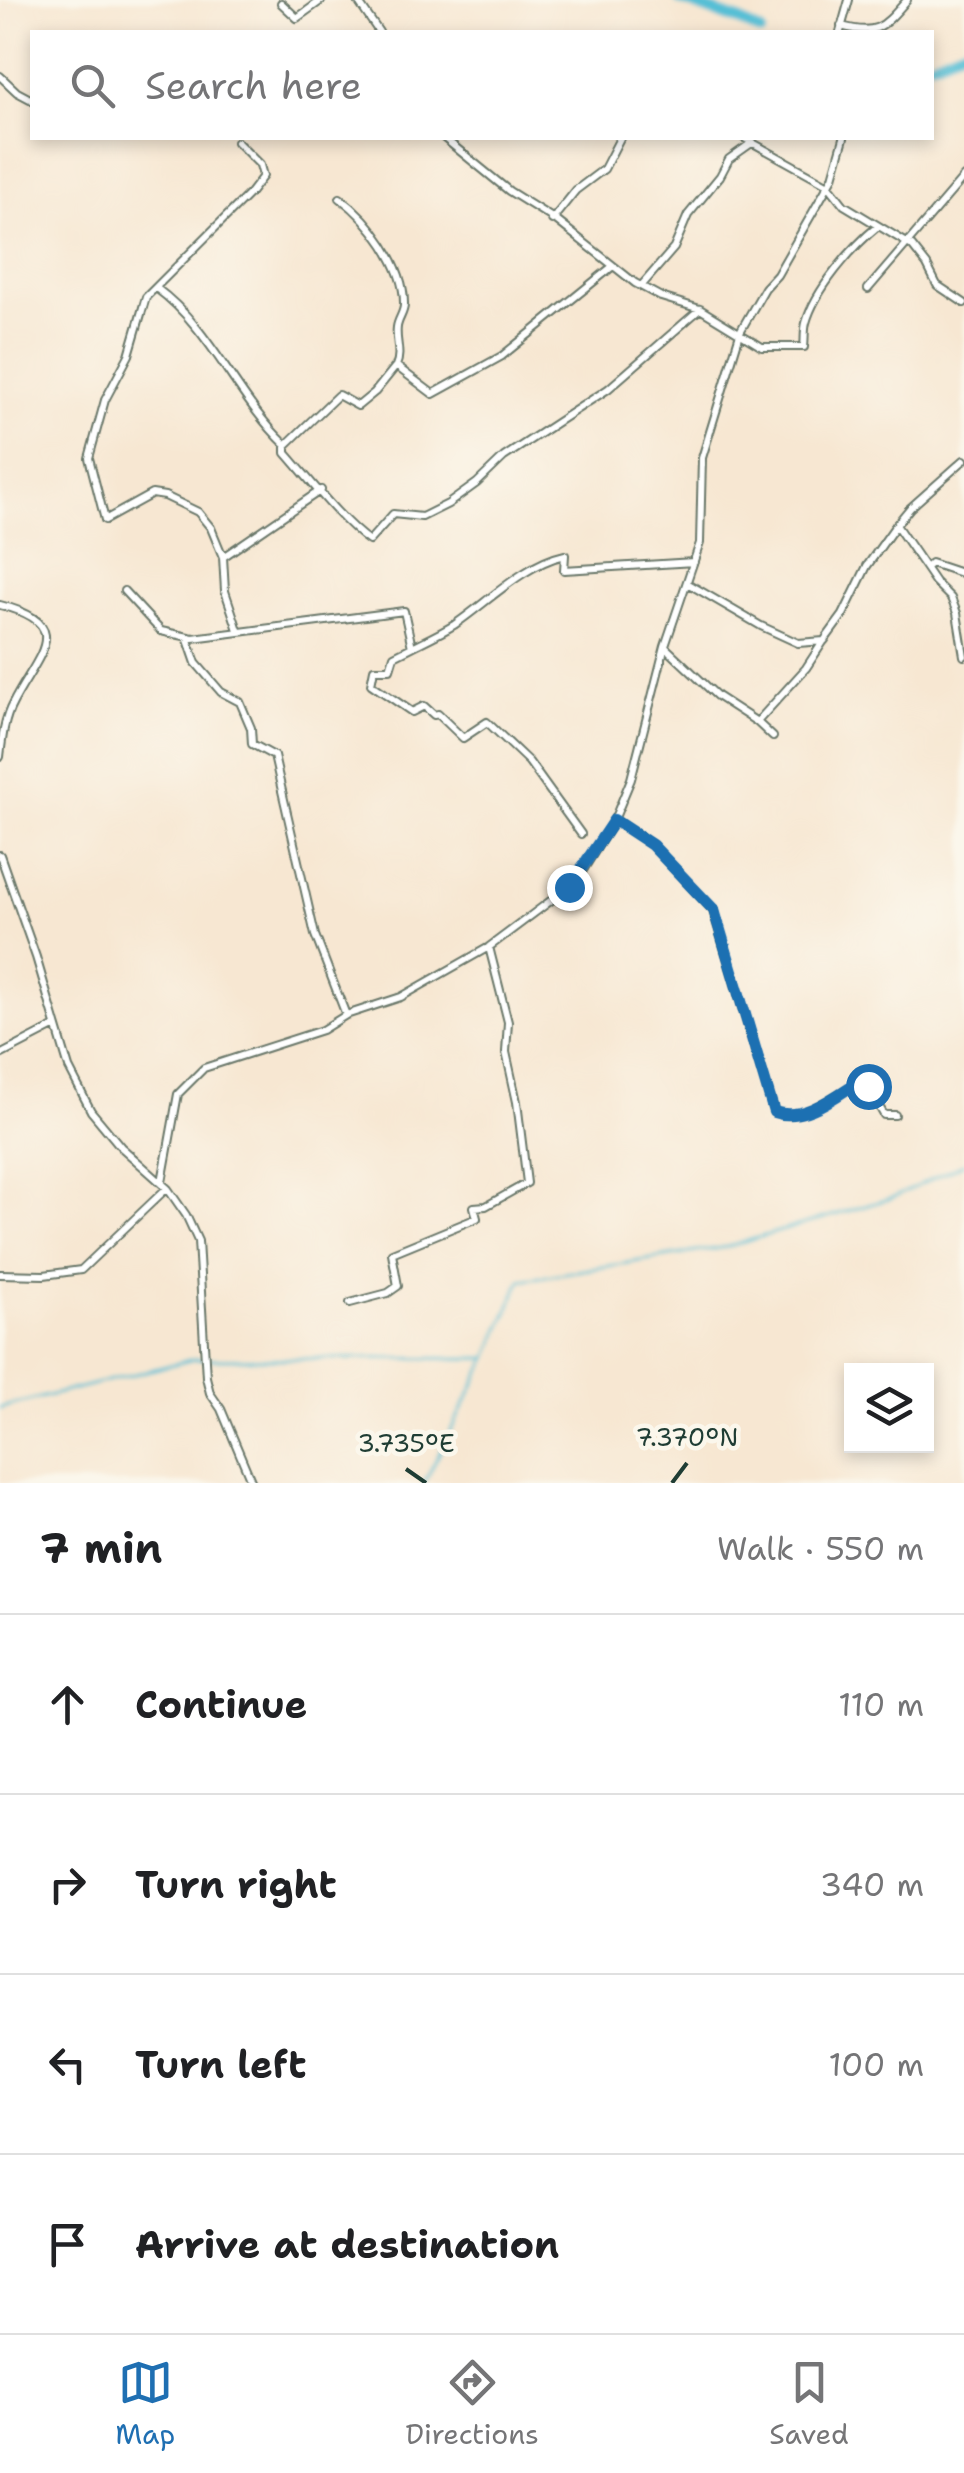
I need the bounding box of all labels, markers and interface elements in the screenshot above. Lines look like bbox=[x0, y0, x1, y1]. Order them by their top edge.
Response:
search box bbox=[30, 30, 934, 140]
icon: search bbox=[65, 58, 120, 113]
text: Search here bbox=[145, 60, 362, 111]
route end bbox=[547, 865, 593, 911]
route start bbox=[846, 1064, 892, 1110]
map controls bbox=[844, 1363, 934, 1453]
button: layers bbox=[844, 1363, 934, 1453]
text: 7.370°N bbox=[636, 1420, 738, 1454]
text: 3.735°E bbox=[357, 1426, 455, 1460]
text: 7 min bbox=[40, 1520, 162, 1576]
text: Walk · 550 m bbox=[717, 1527, 924, 1570]
icon: ahead bbox=[40, 1677, 95, 1732]
text: Continue bbox=[135, 1679, 307, 1730]
text: 110 m bbox=[838, 1683, 924, 1726]
icon: right bbox=[40, 1857, 95, 1912]
text: Turn right bbox=[135, 1859, 337, 1910]
text: 340 m bbox=[820, 1863, 924, 1906]
icon: left bbox=[40, 2037, 95, 2092]
text: Turn left bbox=[135, 2039, 307, 2090]
text: 100 m bbox=[828, 2043, 924, 2086]
icon: arrive bbox=[40, 2217, 95, 2272]
text: Arrive at destination bbox=[135, 2219, 559, 2270]
tab: Map bbox=[115, 2355, 175, 2453]
tab: Directions bbox=[406, 2355, 539, 2453]
tab: Saved bbox=[769, 2355, 849, 2453]

